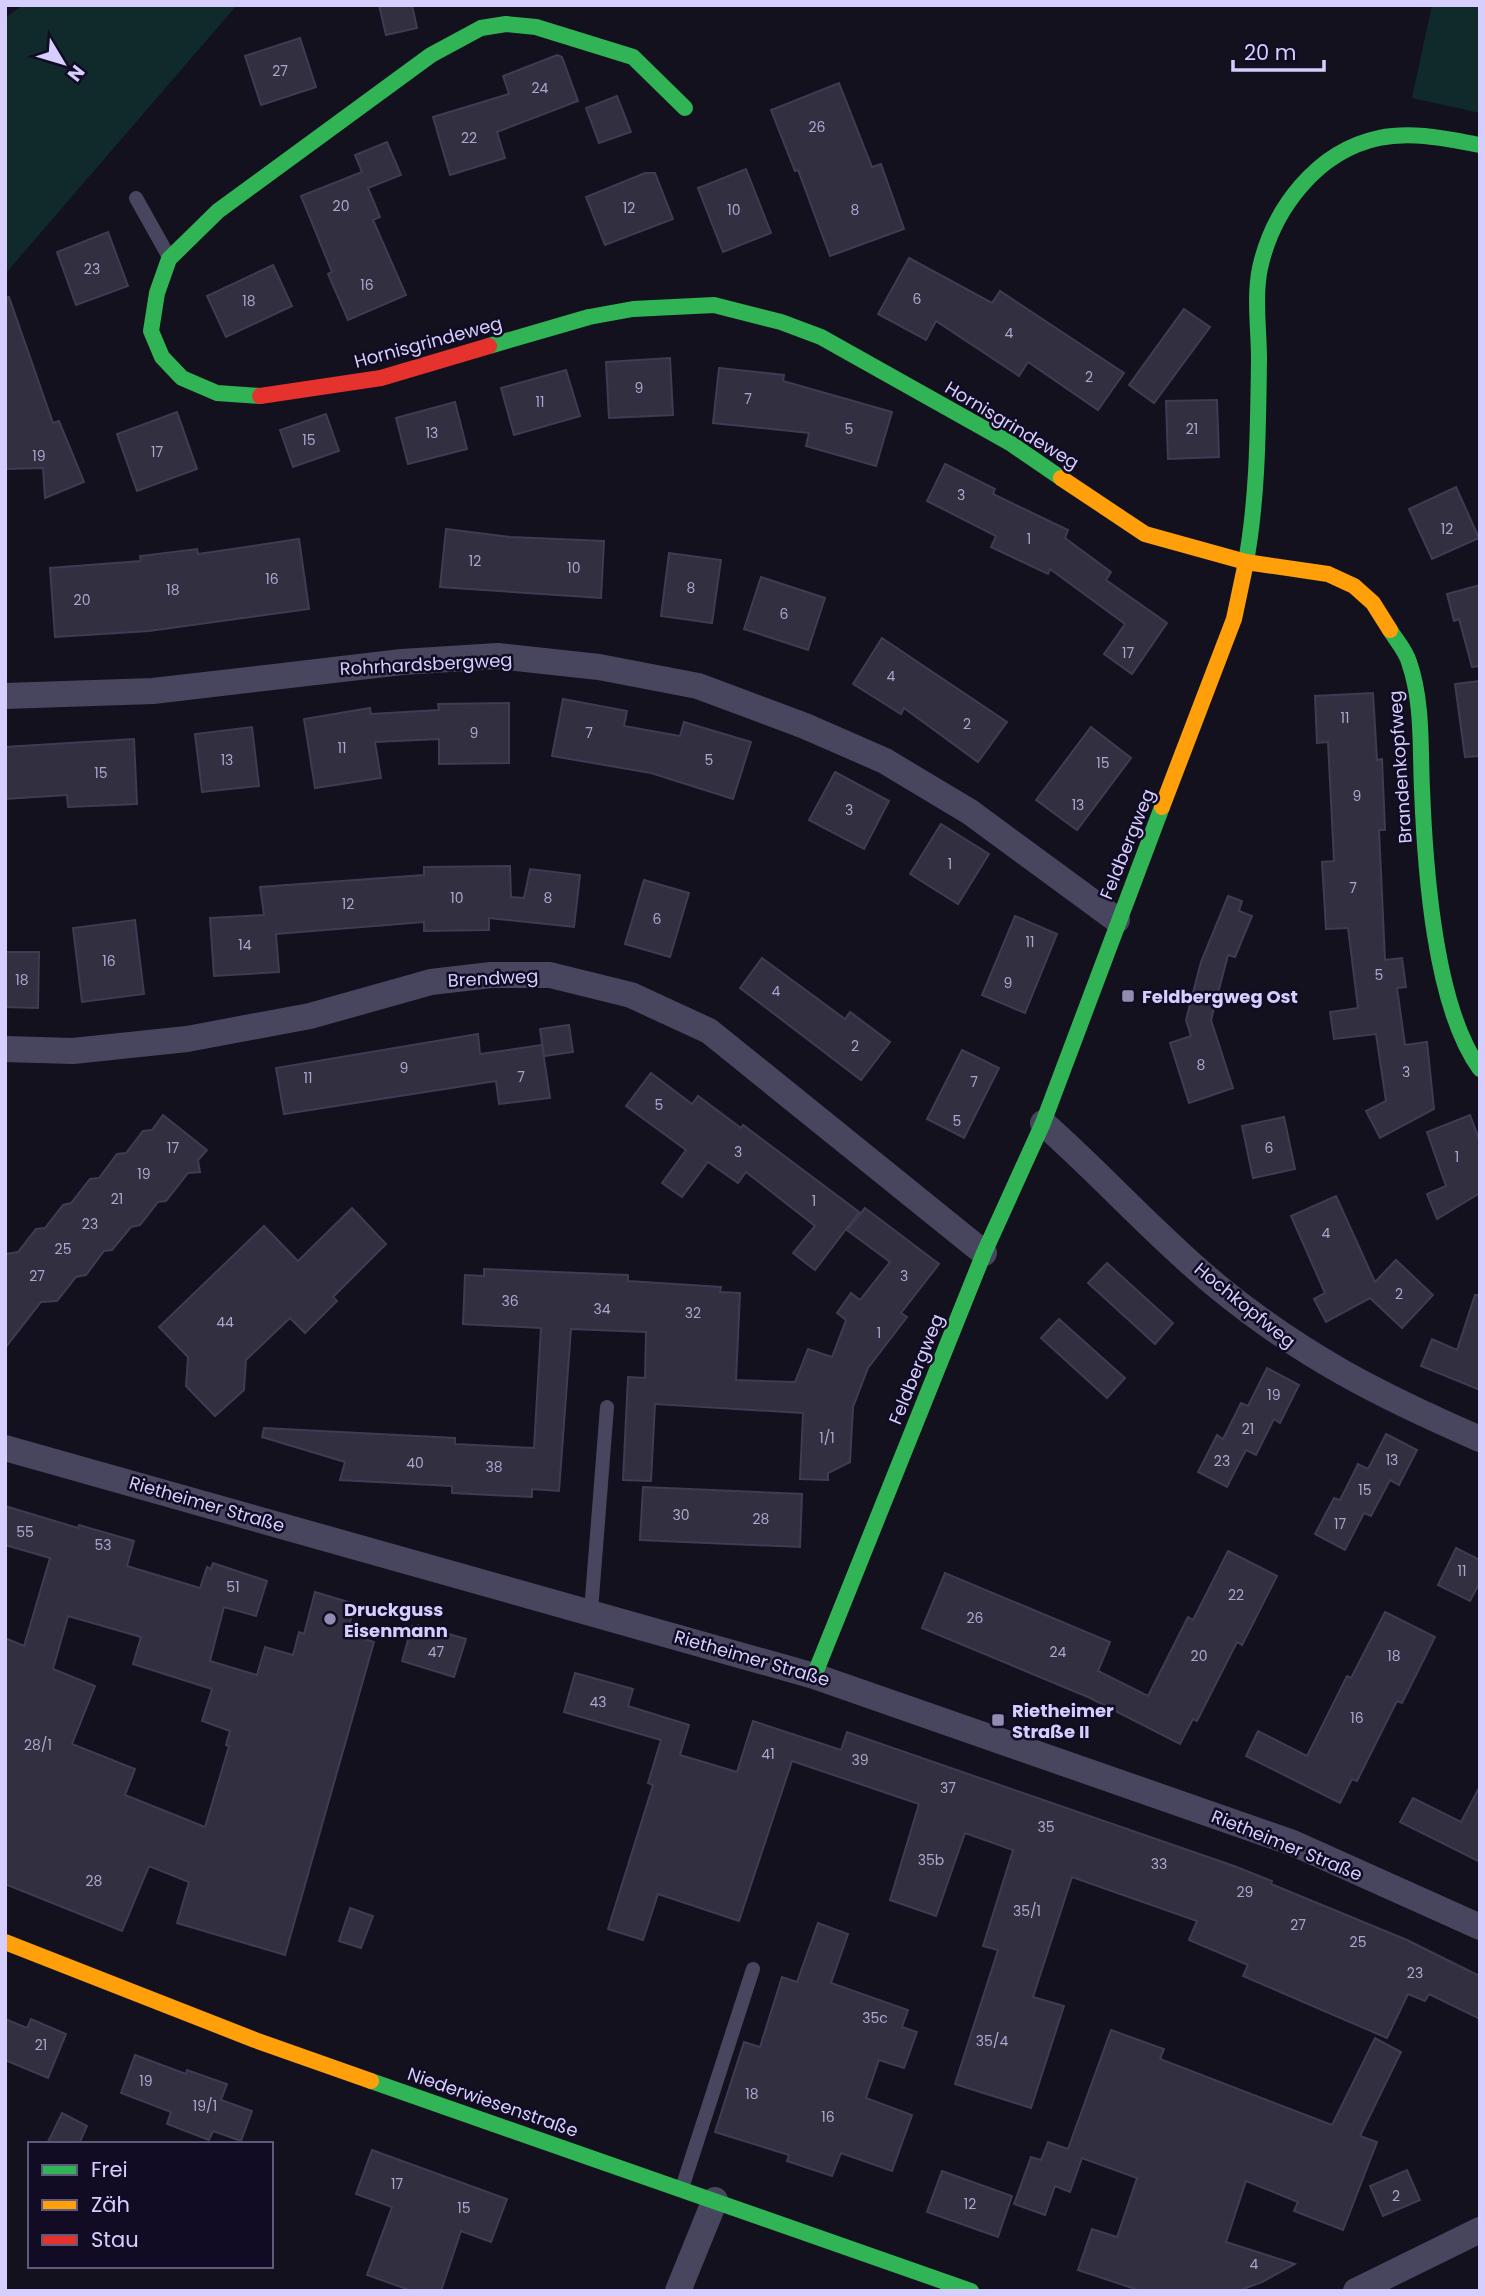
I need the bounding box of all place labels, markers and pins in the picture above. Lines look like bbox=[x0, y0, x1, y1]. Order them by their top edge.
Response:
place label: Feldbergweg Ost bbox=[1142, 984, 1298, 1009]
marker: Feldbergweg Ost bbox=[1120, 988, 1136, 1004]
place label: Druckguss Eisenmann bbox=[344, 1597, 448, 1643]
marker: Druckguss Eisenmann bbox=[322, 1611, 338, 1627]
place label: Rietheimer Straße II bbox=[1012, 1698, 1114, 1744]
marker: Rietheimer Straße II bbox=[990, 1712, 1006, 1728]

